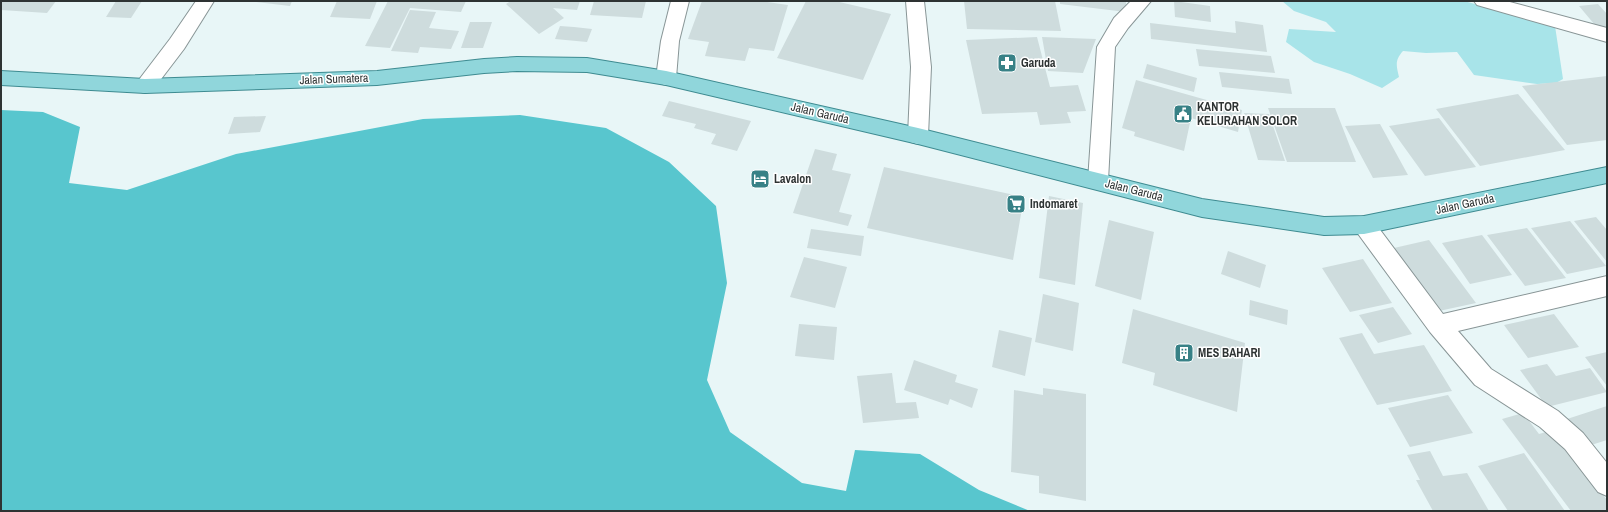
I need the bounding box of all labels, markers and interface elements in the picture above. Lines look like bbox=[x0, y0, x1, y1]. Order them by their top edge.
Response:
pharmacy icon: Garuda bbox=[996, 52, 1018, 74]
place label: Garuda bbox=[1021, 55, 1056, 71]
street label: Jalan Sumatera bbox=[299, 70, 369, 88]
street label: Jalan Garuda bbox=[789, 99, 851, 128]
place label: KANTOR KELURAHAN SOLOR bbox=[1197, 99, 1297, 129]
public building icon: KANTOR KELURAHAN SOLOR bbox=[1172, 103, 1194, 125]
hotel icon: Lavalon bbox=[749, 168, 771, 190]
place label: Lavalon bbox=[774, 171, 811, 187]
street label: Jalan Garuda bbox=[1103, 175, 1165, 205]
street label: Jalan Garuda bbox=[1434, 190, 1496, 218]
supermarket icon: Indomaret bbox=[1005, 193, 1027, 215]
place label: Indomaret bbox=[1030, 196, 1078, 212]
building icon: MES BAHARI bbox=[1173, 342, 1195, 364]
place label: MES BAHARI bbox=[1198, 345, 1261, 361]

